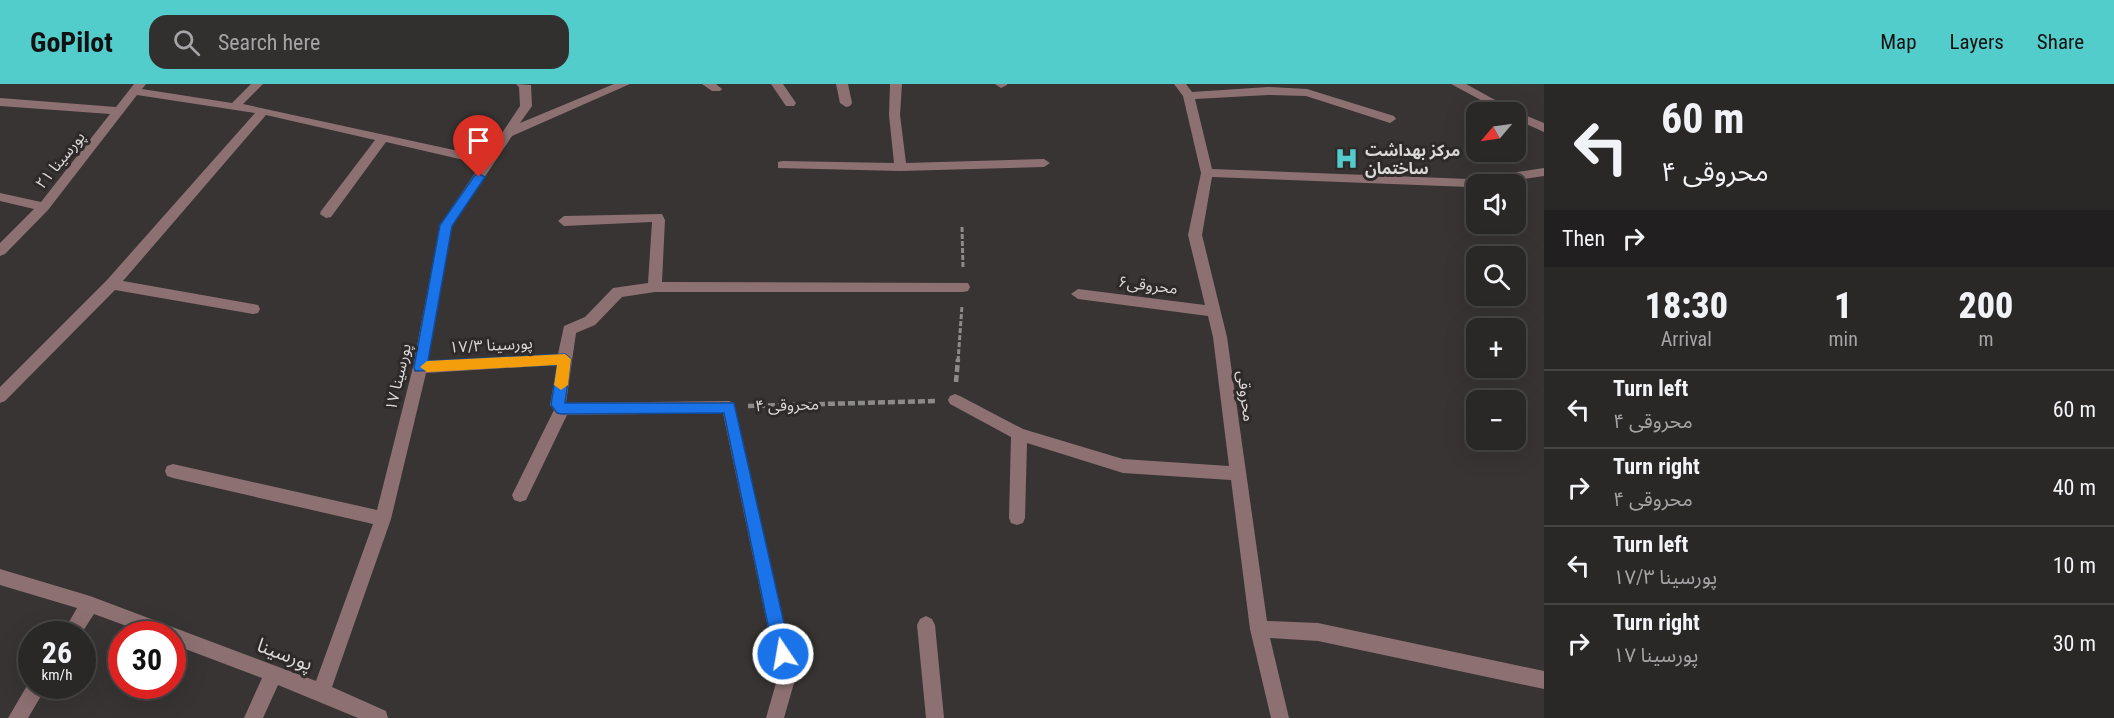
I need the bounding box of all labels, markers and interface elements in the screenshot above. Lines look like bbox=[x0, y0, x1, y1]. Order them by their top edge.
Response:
search box bbox=[149, 15, 569, 69]
text: GoPilot bbox=[30, 26, 113, 59]
icon: search bbox=[170, 26, 203, 59]
text: Search here bbox=[218, 30, 320, 55]
text: Map bbox=[1880, 30, 1917, 54]
text: Layers bbox=[1950, 30, 2004, 54]
text: Share bbox=[2037, 30, 2084, 54]
text: 60 m bbox=[1661, 94, 1744, 143]
north arrow bbox=[1466, 102, 1526, 162]
map controls bbox=[1466, 102, 1526, 450]
icon: left bbox=[1562, 108, 1640, 186]
pin bbox=[453, 115, 504, 177]
icon: arrive bbox=[462, 124, 495, 157]
street label: پورسینا ۲۱ bbox=[31, 127, 90, 193]
place label: مرکز بهداشت ساختمان bbox=[1365, 141, 1460, 178]
hospital icon: مرکز بهداشت ساختمان bbox=[1334, 146, 1360, 172]
text: محروقی ۴ bbox=[1661, 156, 1769, 188]
button: sound bbox=[1466, 174, 1526, 234]
icon: right bbox=[1617, 222, 1650, 255]
text: Then bbox=[1562, 226, 1605, 251]
button: search bbox=[1466, 246, 1526, 306]
street label: محروقی۶ bbox=[1117, 272, 1179, 298]
text: 18:30 bbox=[1645, 285, 1728, 327]
text: 1 bbox=[1834, 285, 1852, 327]
text: 200 bbox=[1958, 285, 2013, 327]
button: + bbox=[1466, 318, 1526, 378]
text: Arrival bbox=[1661, 327, 1712, 351]
text: min bbox=[1829, 327, 1858, 351]
text: m bbox=[1978, 327, 1993, 351]
street label: پورسینا ۱۷/۳ bbox=[449, 333, 533, 358]
street label: پورسینا ۱۷ bbox=[381, 342, 416, 413]
street label: محروقی bbox=[1233, 370, 1259, 422]
text: Turn left bbox=[1613, 376, 1688, 401]
button: − bbox=[1466, 390, 1526, 450]
icon: left bbox=[1562, 393, 1595, 426]
street label: محروقی ۴ bbox=[755, 394, 819, 416]
text: 60 m bbox=[2053, 397, 2096, 422]
text: محروقی ۴ bbox=[1613, 409, 1693, 433]
text: Turn right bbox=[1613, 454, 1700, 479]
icon: right bbox=[1562, 471, 1595, 504]
text: 40 m bbox=[2053, 475, 2096, 500]
text: محروقی ۴ bbox=[1613, 487, 1693, 511]
text: Turn left bbox=[1613, 532, 1688, 557]
icon: left bbox=[1562, 549, 1595, 582]
text: 10 m bbox=[2053, 553, 2096, 578]
text: پورسینا ۱۷/۳ bbox=[1613, 565, 1717, 589]
text: Turn right bbox=[1613, 610, 1700, 635]
speed limit sign: 30 bbox=[108, 621, 186, 699]
position arrow bbox=[751, 622, 815, 686]
icon: right bbox=[1562, 627, 1595, 660]
text: 30 m bbox=[2053, 631, 2096, 656]
street label: پورسینا bbox=[253, 632, 316, 677]
text: 26 bbox=[42, 635, 72, 670]
text: پورسینا ۱۷ bbox=[1613, 643, 1698, 667]
text: km/h bbox=[42, 666, 72, 684]

